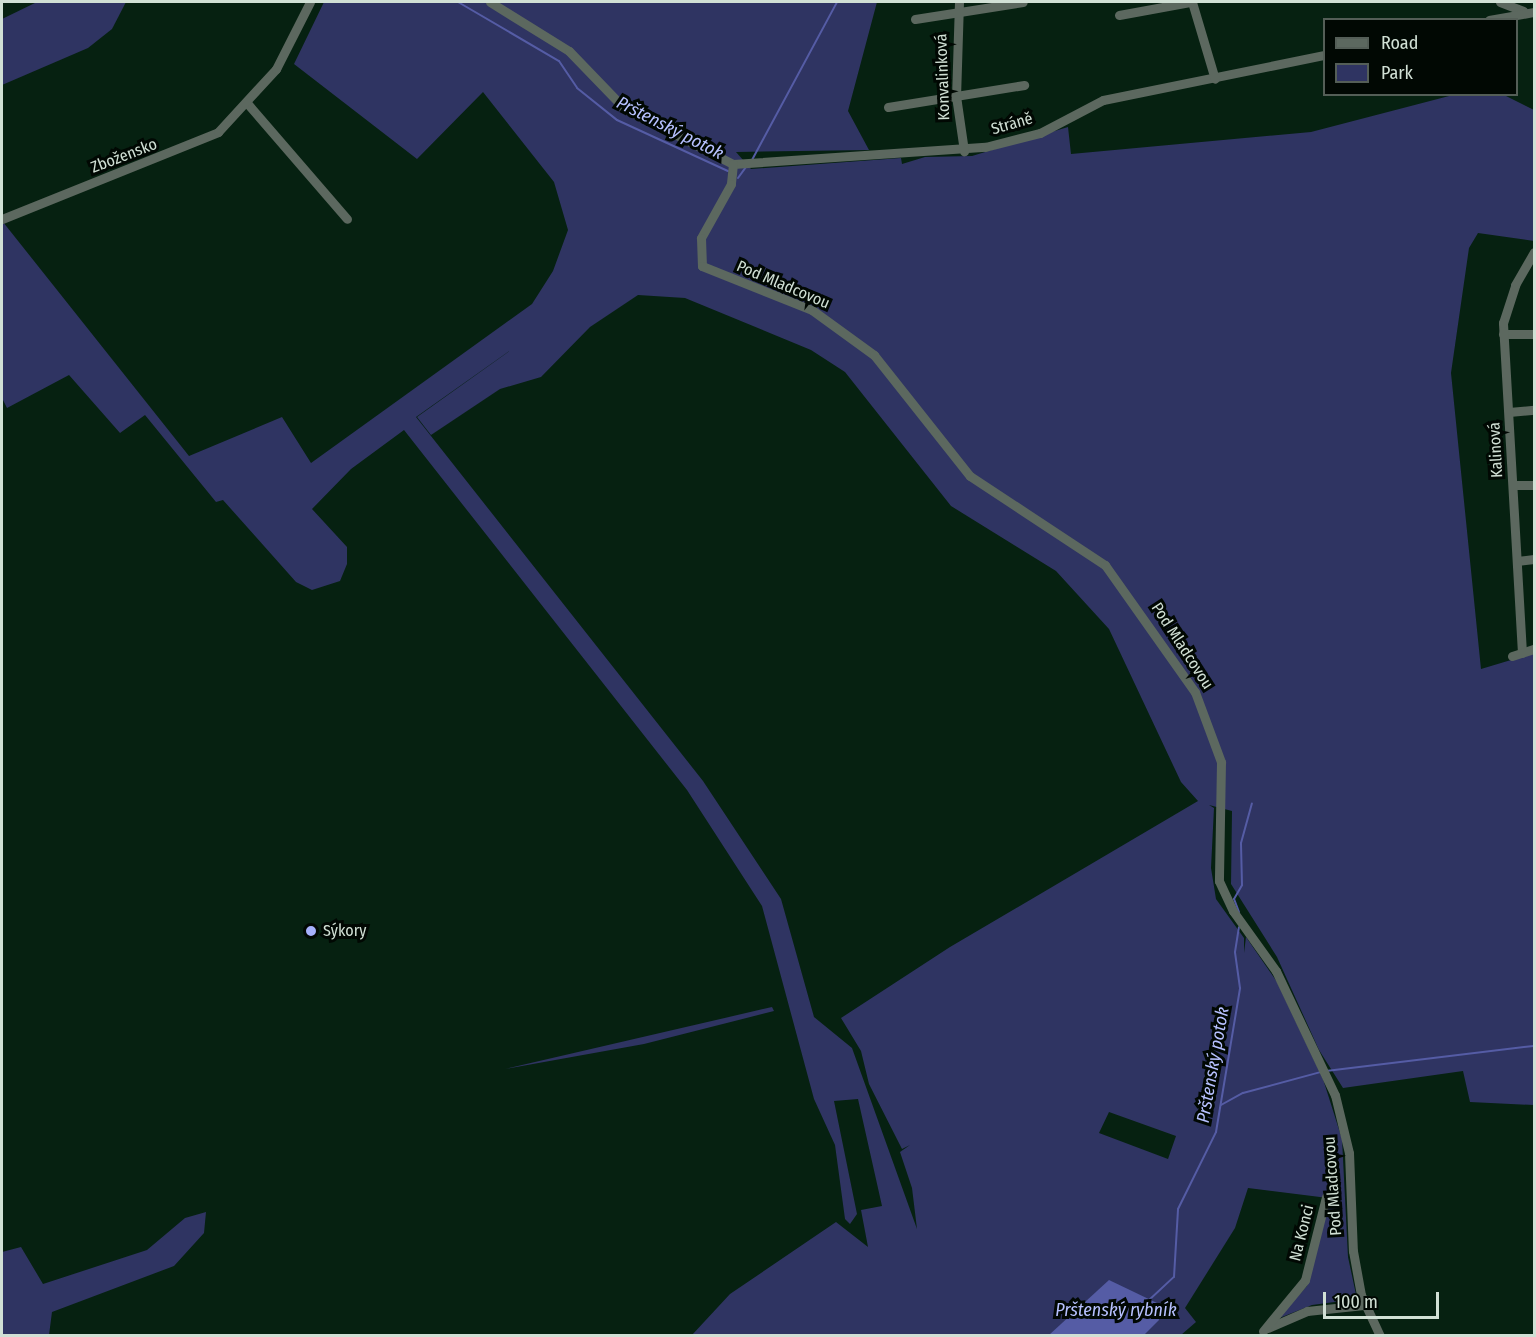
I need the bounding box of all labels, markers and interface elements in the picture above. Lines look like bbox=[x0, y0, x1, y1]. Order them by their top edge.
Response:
legend bbox=[1323, 18, 1518, 96]
text: Road bbox=[1381, 32, 1418, 54]
street label: Konvalinková bbox=[932, 33, 954, 121]
text: Park bbox=[1381, 62, 1413, 84]
water label: Prštenský potok bbox=[613, 92, 727, 164]
street label: Stráně bbox=[989, 109, 1035, 139]
street label: Zbožensko bbox=[88, 135, 160, 177]
street label: Pod Mladcovou bbox=[734, 257, 832, 313]
street label: Kalinová bbox=[1485, 422, 1507, 478]
street label: Pod Mladcovou bbox=[1147, 599, 1217, 693]
place label: Sýkory bbox=[323, 921, 366, 941]
marker: Sýkory bbox=[304, 924, 318, 938]
water label: Prštenský potok bbox=[1192, 1005, 1234, 1125]
street label: Pod Mladcovou bbox=[1320, 1136, 1346, 1236]
street label: Na Konci bbox=[1286, 1203, 1318, 1263]
scale bar bbox=[1326, 1280, 1442, 1318]
text: 100 m bbox=[1334, 1291, 1378, 1313]
water label: Prštenský rybník bbox=[1055, 1299, 1177, 1321]

